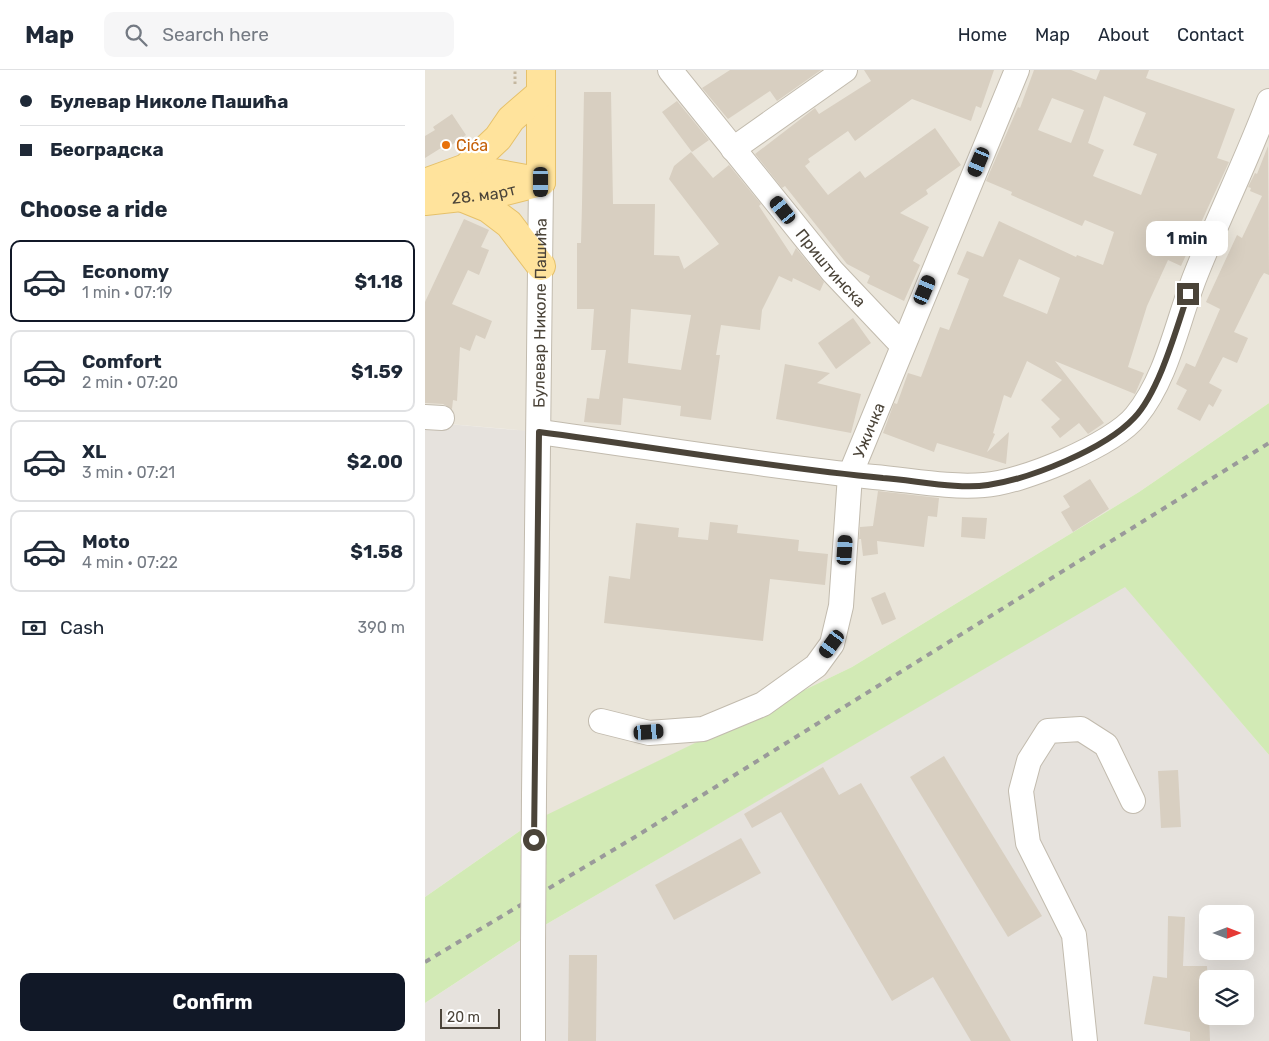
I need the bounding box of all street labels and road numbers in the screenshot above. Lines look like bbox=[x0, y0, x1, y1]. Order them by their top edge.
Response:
street label: 28. март bbox=[450, 179, 518, 208]
street label: Булевар Николе Пашића bbox=[529, 218, 550, 408]
street label: Приштинска bbox=[792, 225, 870, 311]
street label: Ужичка bbox=[849, 400, 888, 461]

